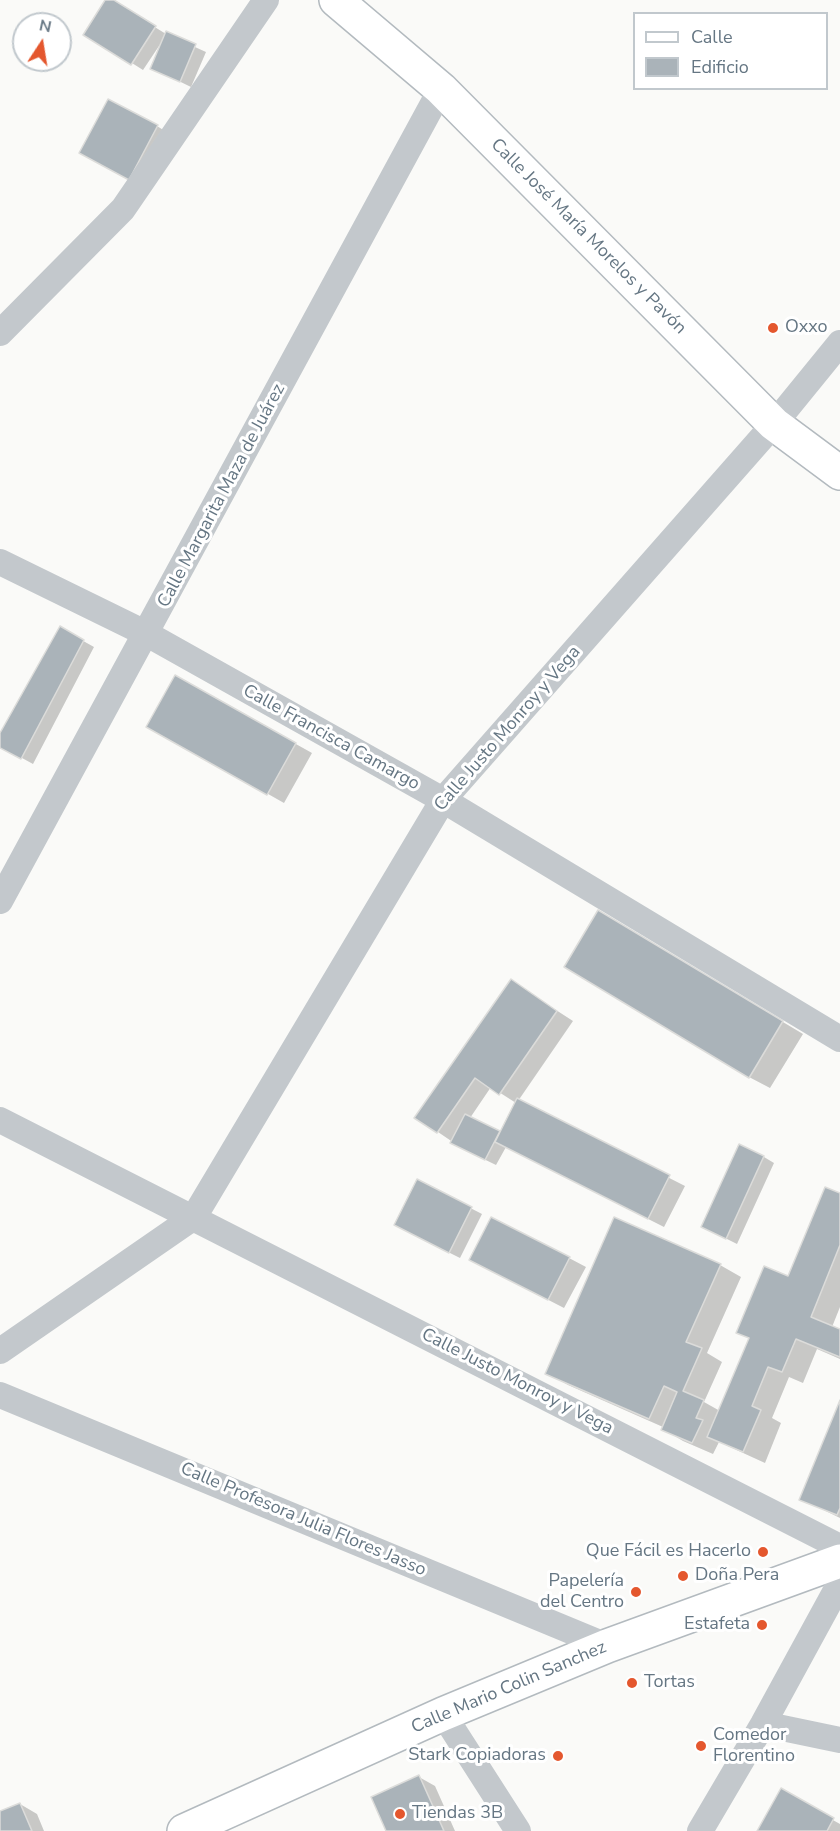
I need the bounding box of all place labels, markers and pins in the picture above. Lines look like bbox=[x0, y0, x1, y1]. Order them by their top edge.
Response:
place label: Oxxo bbox=[785, 317, 828, 339]
marker: Oxxo bbox=[766, 321, 780, 335]
place label: Que Fácil es Hacerlo bbox=[586, 1541, 751, 1563]
marker: Que Fácil es Hacerlo bbox=[756, 1545, 770, 1559]
place label: Doña Pera bbox=[695, 1565, 779, 1587]
marker: Doña Pera bbox=[676, 1569, 690, 1583]
place label: Papelería del Centro bbox=[540, 1571, 624, 1614]
marker: Papelería del Centro bbox=[629, 1585, 643, 1599]
place label: Estafeta bbox=[684, 1614, 750, 1636]
marker: Estafeta bbox=[755, 1618, 769, 1632]
place label: Tortas bbox=[644, 1672, 695, 1694]
marker: Tortas bbox=[625, 1676, 639, 1690]
place label: Comedor Florentino bbox=[713, 1725, 795, 1768]
marker: Comedor Florentino bbox=[694, 1739, 708, 1753]
place label: Stark Copiadoras bbox=[408, 1745, 546, 1767]
marker: Stark Copiadoras bbox=[551, 1749, 565, 1763]
place label: Tiendas 3B bbox=[412, 1803, 503, 1825]
marker: Tiendas 3B bbox=[393, 1807, 407, 1821]

